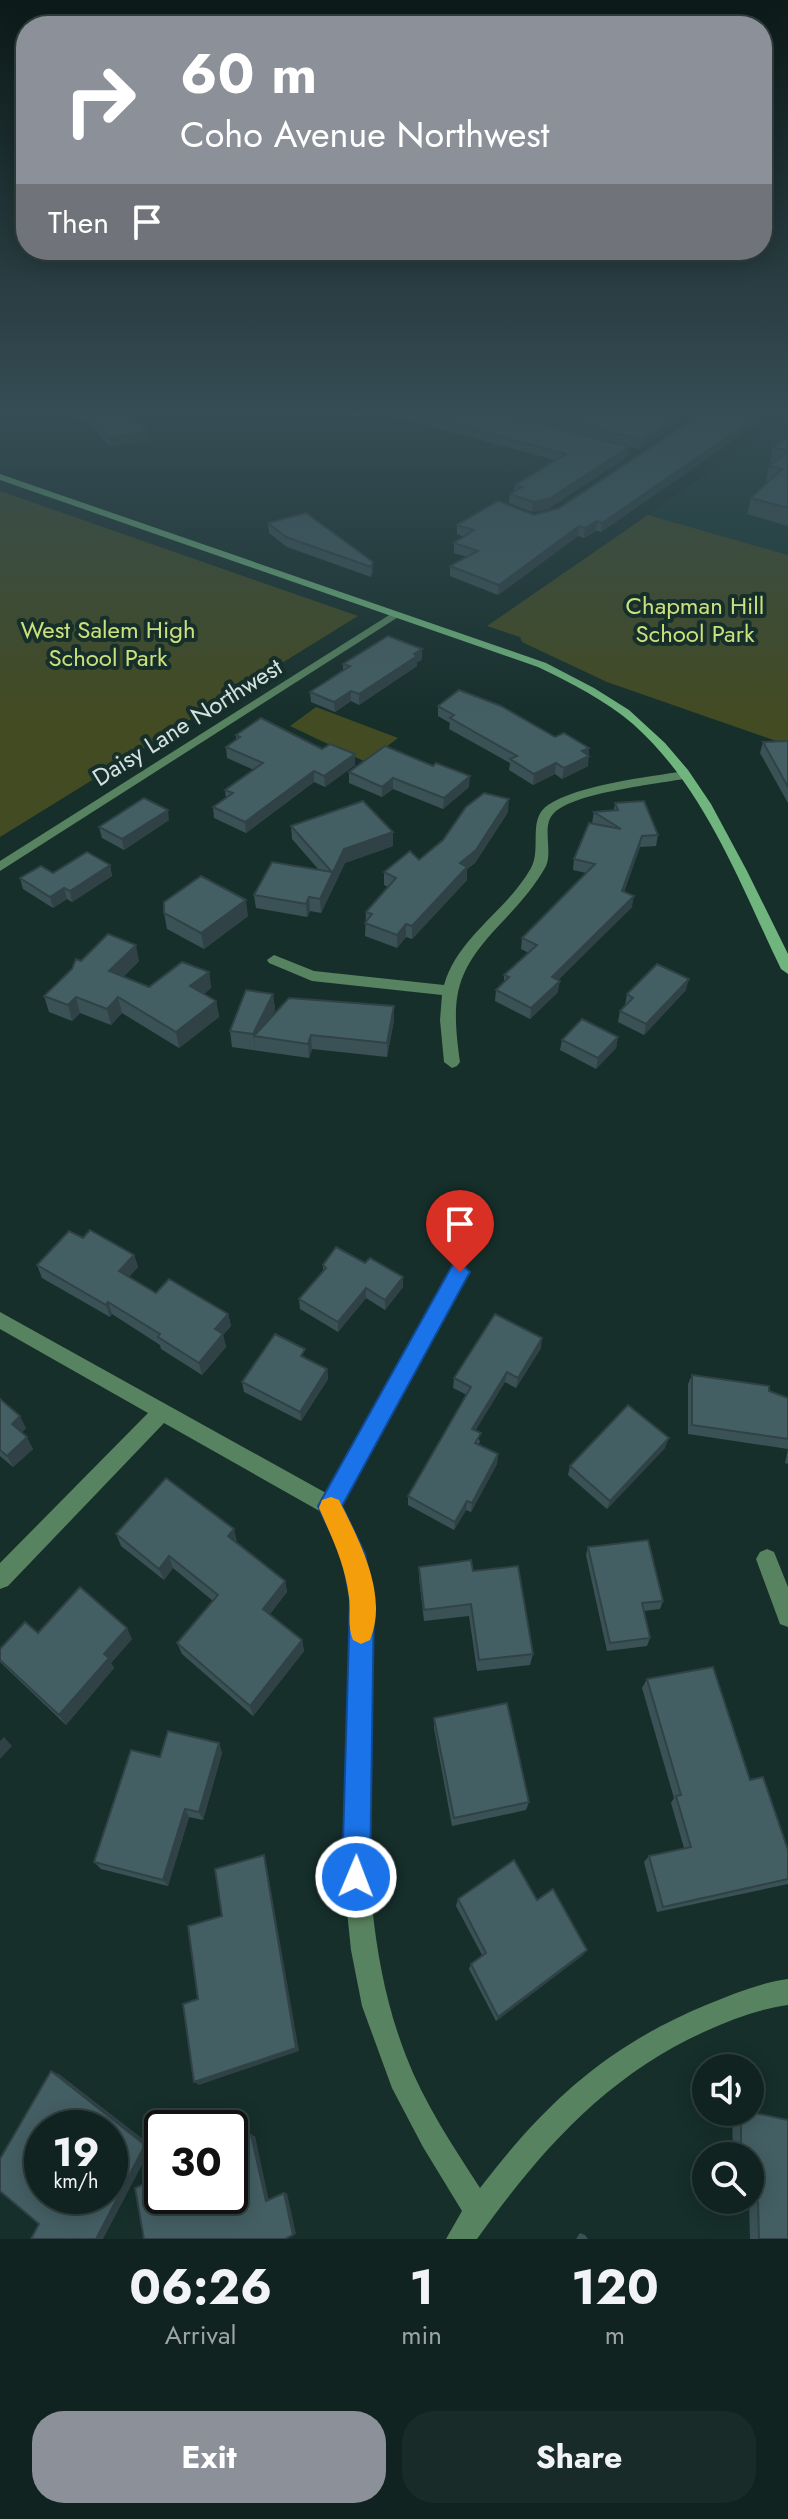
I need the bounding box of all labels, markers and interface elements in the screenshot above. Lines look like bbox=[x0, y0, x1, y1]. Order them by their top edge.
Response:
text: 60 m bbox=[180, 33, 317, 114]
icon: right bbox=[48, 48, 152, 152]
text: Coho Avenue Northwest bbox=[180, 108, 550, 160]
icon: arrive bbox=[125, 200, 169, 244]
text: Then bbox=[48, 201, 109, 244]
park label: Chapman Hill School Park bbox=[626, 588, 764, 651]
park label: West Salem High School Park bbox=[20, 612, 196, 675]
street label: Daisy Lane Northwest bbox=[85, 649, 289, 795]
pin bbox=[426, 1190, 494, 1272]
icon: arrive bbox=[438, 1202, 482, 1246]
position arrow bbox=[314, 1835, 398, 1919]
map controls bbox=[692, 2054, 764, 2214]
button: sound bbox=[692, 2054, 764, 2126]
speed limit sign: 30 bbox=[144, 2110, 248, 2214]
text: 19 bbox=[52, 2123, 100, 2181]
button: search bbox=[692, 2142, 764, 2214]
text: km/h bbox=[53, 2167, 99, 2196]
text: 06:26 bbox=[129, 2253, 272, 2322]
text: 1 bbox=[409, 2253, 434, 2322]
text: 120 bbox=[571, 2253, 659, 2322]
text: Arrival bbox=[165, 2316, 236, 2354]
text: min bbox=[401, 2316, 442, 2354]
text: m bbox=[605, 2316, 625, 2354]
button: Exit bbox=[32, 2411, 386, 2503]
button: Share bbox=[402, 2411, 756, 2503]

